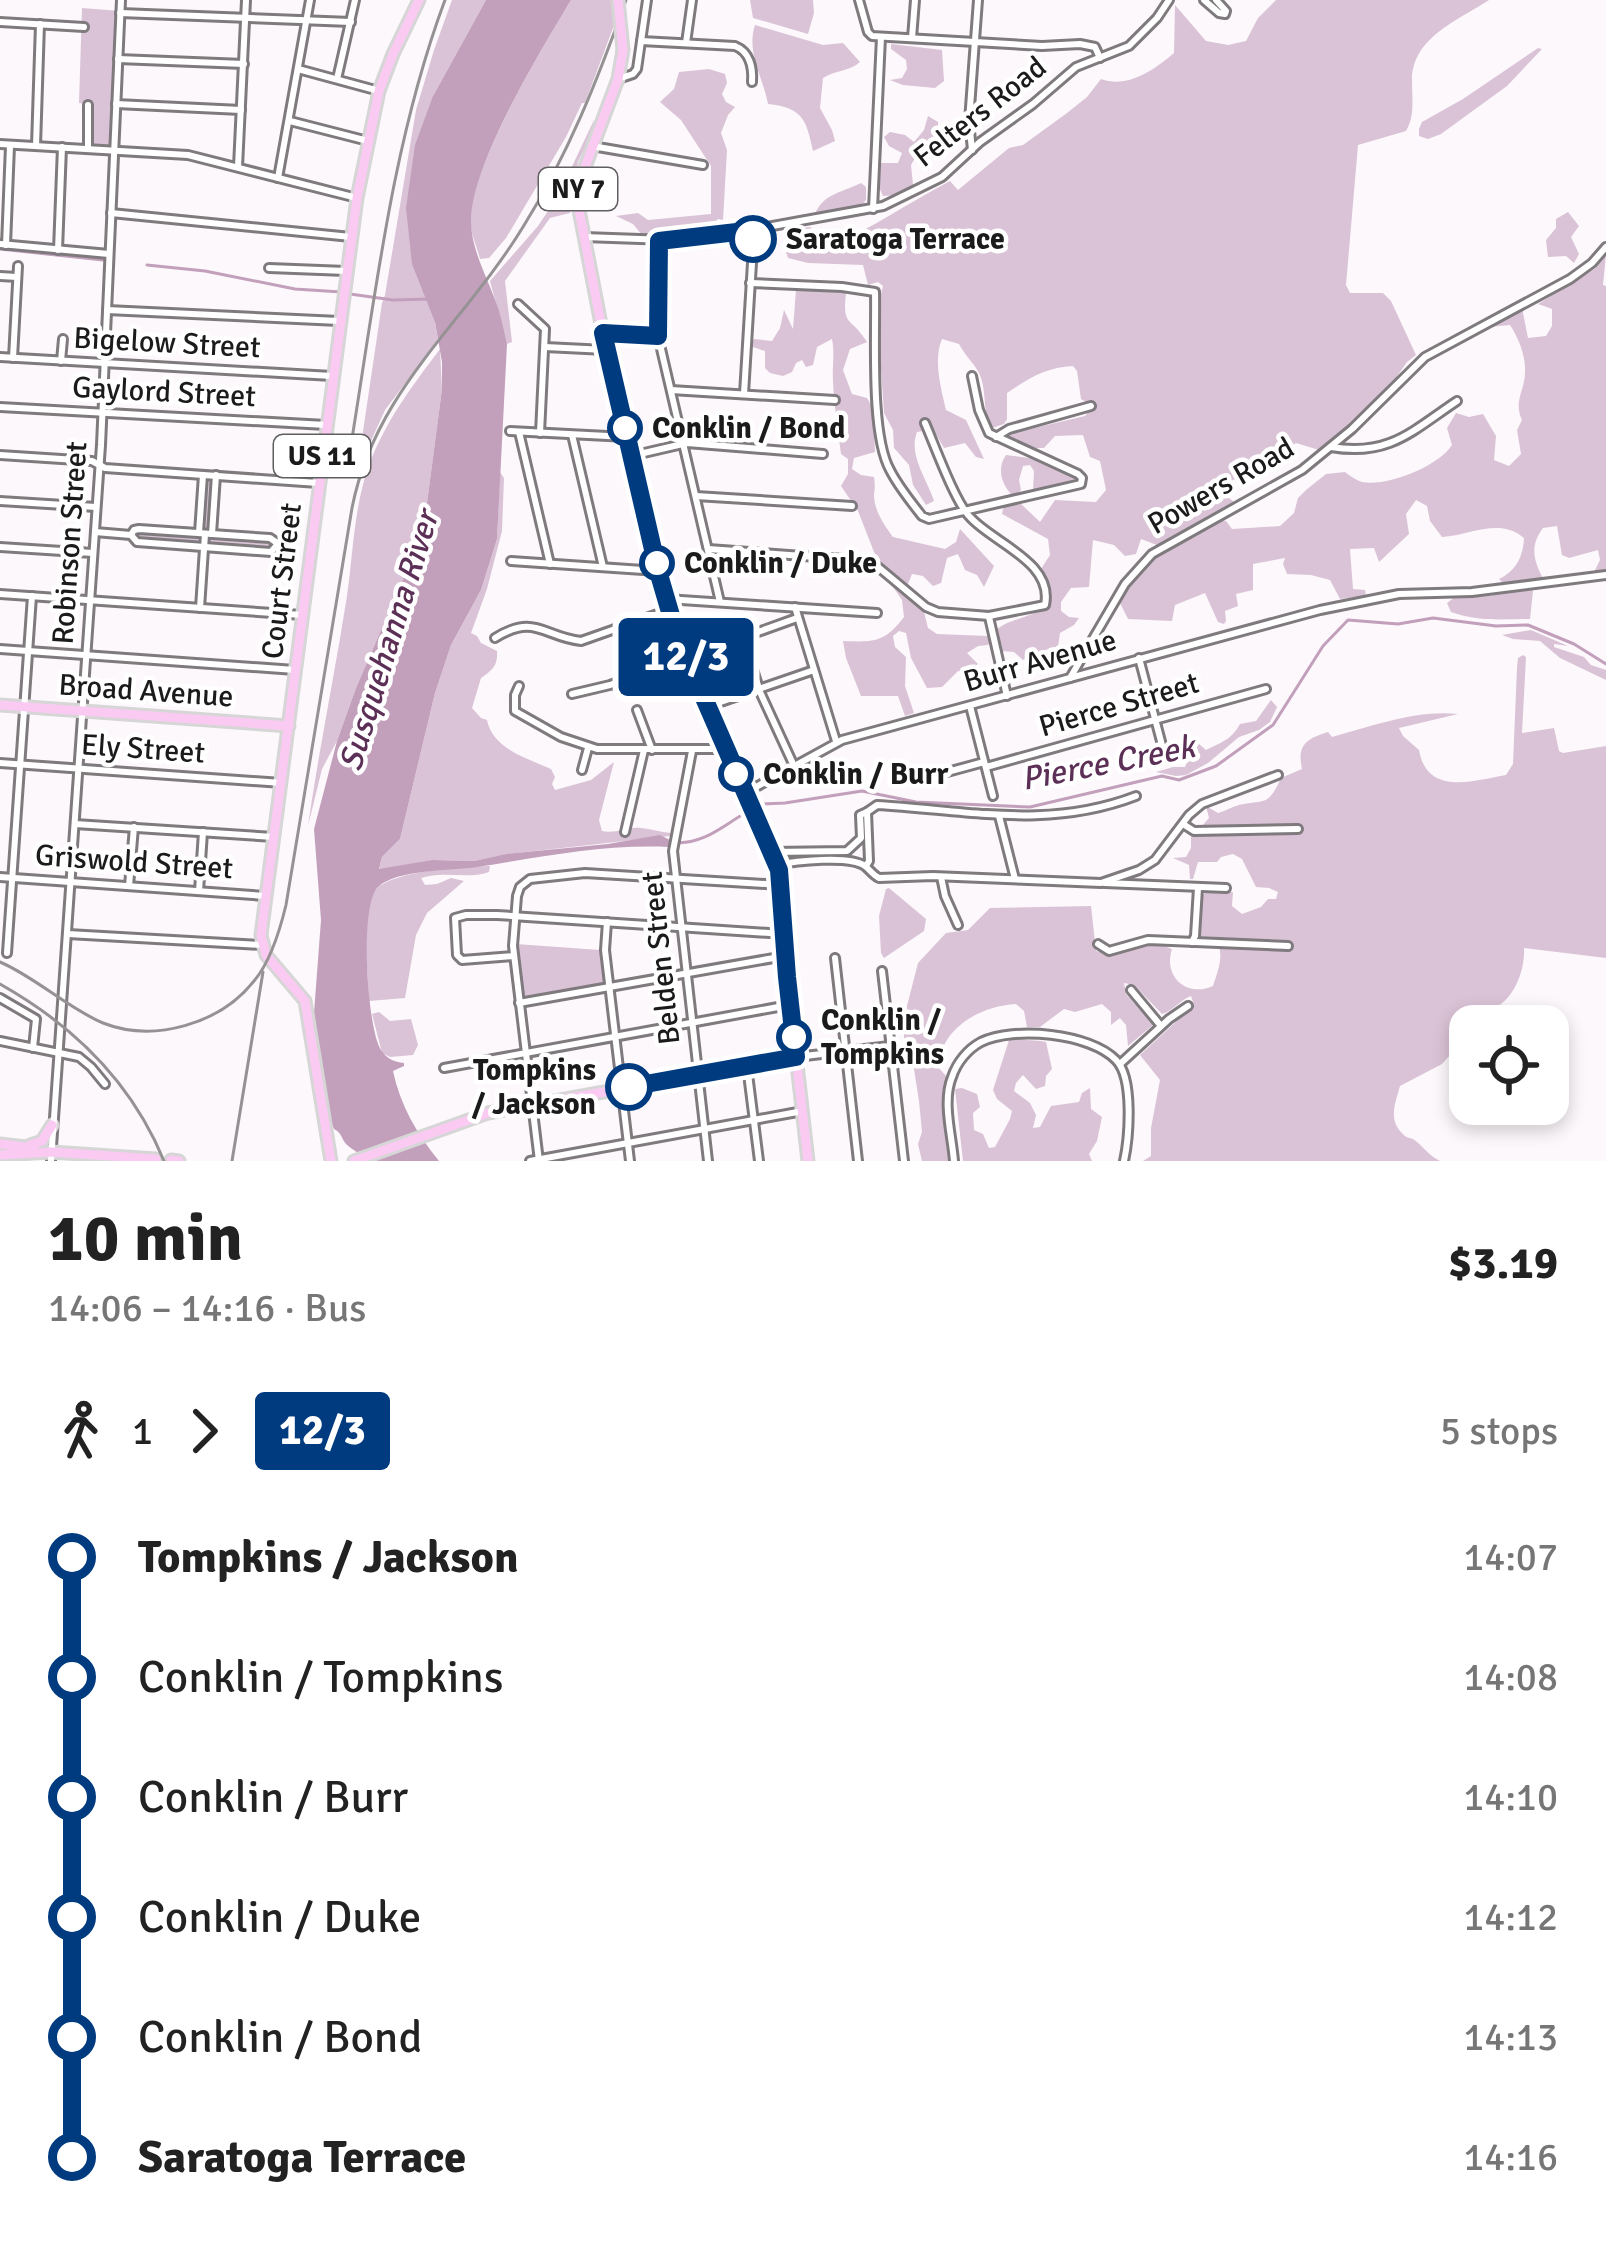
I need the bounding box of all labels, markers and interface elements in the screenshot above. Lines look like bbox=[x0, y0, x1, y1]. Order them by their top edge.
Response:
street label: Felters Road bbox=[906, 49, 1054, 175]
road number: NY 7 bbox=[539, 168, 617, 210]
marker: Saratoga Terrace bbox=[731, 217, 775, 261]
place label: Saratoga Terrace bbox=[786, 221, 1005, 258]
street label: Bigelow Street bbox=[72, 320, 262, 366]
street label: Gaylord Street bbox=[71, 369, 257, 415]
place label: Conklin / Bond bbox=[652, 410, 845, 447]
marker: Conklin / Bond bbox=[609, 412, 641, 444]
street label: Powers Road bbox=[1141, 429, 1301, 543]
road number: US 11 bbox=[274, 435, 370, 477]
street label: Robinson Street bbox=[44, 440, 96, 646]
street label: Court Street bbox=[254, 501, 310, 661]
water label: Susquehanna River bbox=[330, 502, 449, 776]
place label: Conklin / Duke bbox=[684, 545, 877, 582]
marker: Conklin / Duke bbox=[641, 547, 673, 579]
line badge: 12/3 bbox=[602, 618, 770, 696]
street label: Burr Avenue bbox=[959, 622, 1121, 700]
text: 12/3 bbox=[643, 631, 729, 682]
street label: Pierce Street bbox=[1035, 665, 1203, 745]
street label: Broad Avenue bbox=[57, 666, 235, 716]
street label: Ely Street bbox=[80, 726, 206, 772]
water label: Pierce Creek bbox=[1018, 726, 1201, 800]
place label: Conklin / Burr bbox=[763, 756, 948, 793]
marker: Conklin / Burr bbox=[720, 758, 752, 790]
street label: Griswold Street bbox=[34, 837, 234, 887]
street label: Belden Street bbox=[634, 870, 688, 1046]
place label: Conklin / Tompkins bbox=[821, 1002, 944, 1073]
map controls bbox=[1449, 1005, 1569, 1125]
button: locate bbox=[1449, 1005, 1569, 1125]
marker: Conklin / Tompkins bbox=[778, 1021, 810, 1053]
place label: Tompkins / Jackson bbox=[472, 1052, 596, 1123]
marker: Tompkins / Jackson bbox=[607, 1065, 651, 1109]
text: 10 min bbox=[48, 1198, 243, 1279]
text: $3.19 bbox=[1448, 1236, 1558, 1291]
text: 14:06 – 14:16 · Bus bbox=[48, 1284, 366, 1332]
icon: walk bbox=[48, 1398, 114, 1464]
icon: forward bbox=[171, 1398, 237, 1464]
text: 12/3 bbox=[279, 1405, 366, 1456]
text: 1 bbox=[132, 1407, 153, 1455]
text: 5 stops bbox=[1440, 1407, 1558, 1455]
text: Tompkins / Jackson bbox=[138, 1530, 519, 1585]
text: 14:07 bbox=[1463, 1533, 1558, 1581]
text: Conklin / Tompkins bbox=[138, 1650, 503, 1705]
text: 14:08 bbox=[1463, 1653, 1558, 1701]
text: Conklin / Burr bbox=[138, 1770, 408, 1825]
text: 14:10 bbox=[1463, 1773, 1558, 1821]
text: Conklin / Duke bbox=[138, 1890, 421, 1945]
text: 14:12 bbox=[1463, 1893, 1558, 1941]
text: Conklin / Bond bbox=[138, 2010, 422, 2065]
text: 14:13 bbox=[1463, 2013, 1558, 2061]
text: Saratoga Terrace bbox=[138, 2130, 466, 2185]
text: 14:16 bbox=[1463, 2133, 1558, 2181]

